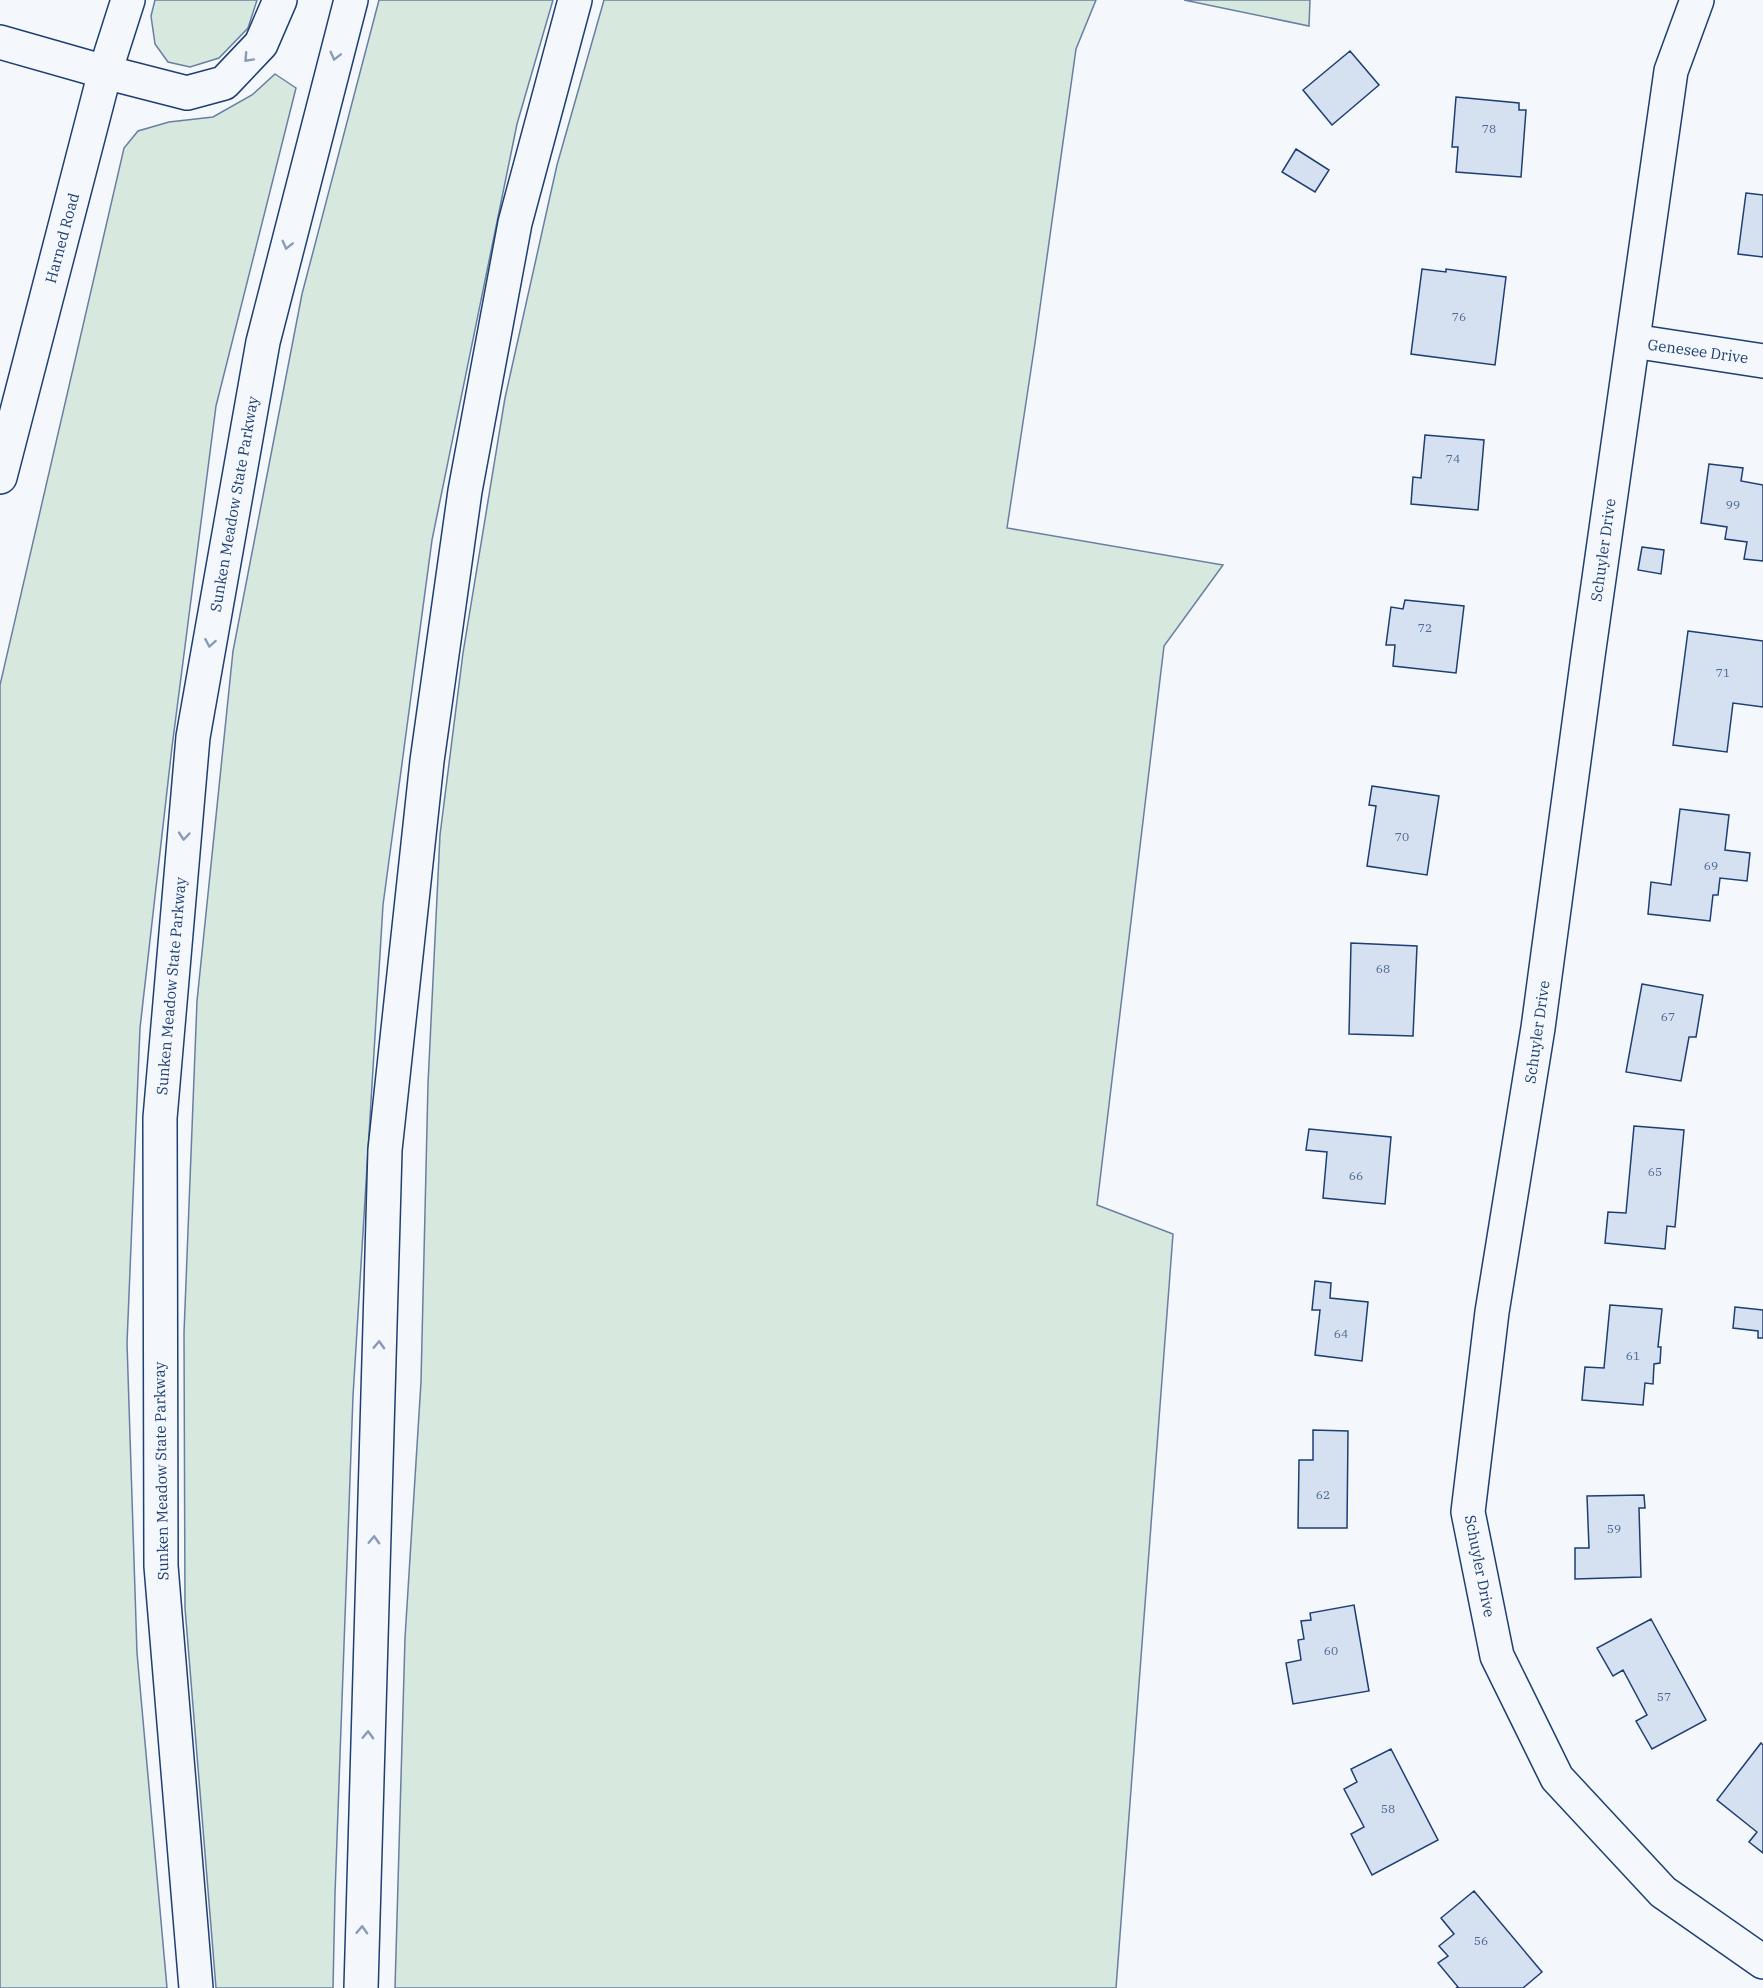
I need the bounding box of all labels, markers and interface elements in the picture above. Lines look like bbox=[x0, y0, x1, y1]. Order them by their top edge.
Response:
one-way arrow bbox=[244, 51, 255, 61]
one-way arrow bbox=[330, 51, 343, 61]
house number: 78 bbox=[1482, 121, 1496, 136]
street label: Harned Road bbox=[41, 191, 83, 285]
one-way arrow bbox=[282, 240, 295, 250]
house number: 76 bbox=[1452, 309, 1466, 324]
street label: Genesee Drive bbox=[1647, 335, 1749, 367]
street label: Sunken Meadow State Parkway bbox=[206, 395, 262, 613]
house number: 74 bbox=[1446, 451, 1460, 466]
street label: Schuyler Drive bbox=[1586, 497, 1620, 603]
house number: 99 bbox=[1726, 497, 1740, 512]
house number: 72 bbox=[1418, 620, 1432, 635]
one-way arrow bbox=[204, 638, 216, 647]
house number: 71 bbox=[1716, 665, 1730, 680]
house number: 70 bbox=[1395, 829, 1409, 844]
one-way arrow bbox=[178, 831, 191, 840]
house number: 69 bbox=[1704, 858, 1718, 873]
street label: Sunken Meadow State Parkway bbox=[152, 876, 190, 1096]
house number: 68 bbox=[1376, 961, 1390, 976]
street label: Schuyler Drive bbox=[1520, 979, 1554, 1085]
house number: 67 bbox=[1661, 1009, 1675, 1024]
house number: 65 bbox=[1648, 1164, 1662, 1179]
house number: 66 bbox=[1349, 1168, 1363, 1183]
house number: 64 bbox=[1334, 1326, 1348, 1341]
one-way arrow bbox=[373, 1340, 386, 1349]
house number: 61 bbox=[1626, 1348, 1640, 1363]
street label: Sunken Meadow State Parkway bbox=[150, 1361, 172, 1581]
house number: 62 bbox=[1316, 1487, 1330, 1502]
street label: Schuyler Drive bbox=[1461, 1513, 1499, 1619]
house number: 59 bbox=[1607, 1521, 1621, 1536]
one-way arrow bbox=[367, 1535, 380, 1544]
house number: 60 bbox=[1324, 1643, 1338, 1658]
house number: 57 bbox=[1657, 1689, 1671, 1704]
one-way arrow bbox=[362, 1730, 374, 1739]
house number: 58 bbox=[1381, 1801, 1395, 1816]
one-way arrow bbox=[356, 1925, 369, 1934]
house number: 56 bbox=[1474, 1933, 1488, 1948]

